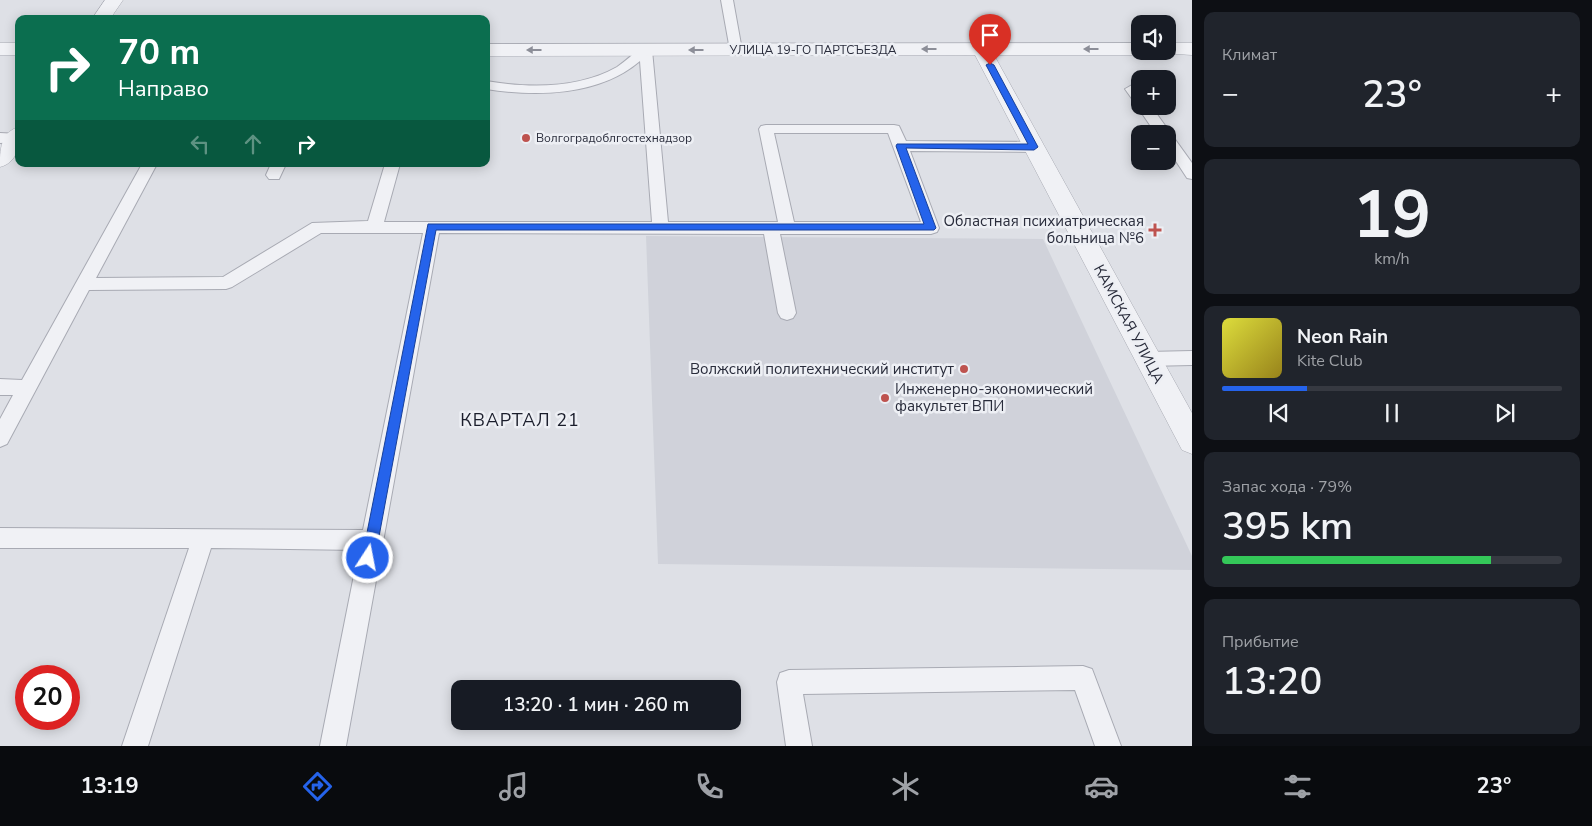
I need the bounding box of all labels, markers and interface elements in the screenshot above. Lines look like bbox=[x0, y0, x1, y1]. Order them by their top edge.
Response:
pin bbox=[969, 14, 1011, 65]
map controls bbox=[1131, 15, 1176, 170]
button: sound bbox=[1131, 15, 1176, 60]
icon: arrive bbox=[976, 21, 1004, 49]
text: 70 m bbox=[118, 29, 200, 76]
icon: right bbox=[35, 35, 100, 100]
street label: УЛИЦА 19-ГО ПАРТСЪЕЗДА bbox=[728, 42, 897, 58]
text: Климат bbox=[1222, 44, 1277, 66]
one-way arrow bbox=[921, 45, 937, 53]
one-way arrow bbox=[1083, 45, 1099, 53]
one-way arrow bbox=[526, 46, 542, 54]
one-way arrow bbox=[688, 46, 704, 54]
text: 23° bbox=[1362, 69, 1422, 120]
button: + bbox=[1131, 70, 1176, 115]
text: Направо bbox=[118, 74, 209, 104]
text: − bbox=[1222, 75, 1239, 113]
text: + bbox=[1545, 75, 1562, 113]
button: − bbox=[1131, 125, 1176, 170]
icon: left bbox=[186, 130, 214, 158]
icon: ahead bbox=[239, 130, 267, 158]
icon: right bbox=[292, 130, 320, 158]
place label: Волгоградоблгостехнадзор bbox=[536, 130, 692, 146]
marker: Волгоградоблгостехнадзор bbox=[520, 132, 532, 144]
text: 19 bbox=[1353, 171, 1431, 260]
place label: Областная психиатрическая больница №6 bbox=[944, 211, 1144, 248]
marker: Областная психиатрическая больница №6 bbox=[1148, 223, 1162, 237]
text: km/h bbox=[1374, 248, 1410, 270]
street label: КАМСКАЯ УЛИЦА bbox=[1089, 261, 1169, 387]
text: Neon Rain bbox=[1297, 324, 1388, 350]
text: Kite Club bbox=[1297, 350, 1363, 372]
place label: Волжский политехнический институт bbox=[690, 359, 954, 379]
marker: Волжский политехнический институт bbox=[958, 363, 970, 375]
place label: Инженерно-экономический факультет ВПИ bbox=[895, 379, 1093, 416]
marker: Инженерно-экономический факультет ВПИ bbox=[879, 392, 891, 404]
icon: previous bbox=[1265, 399, 1293, 427]
icon: pause bbox=[1378, 399, 1406, 427]
icon: next bbox=[1491, 399, 1519, 427]
district label: КВАРТАЛ 21 bbox=[460, 408, 580, 432]
text: Запас хода · 79% bbox=[1222, 476, 1352, 498]
text: 395 km bbox=[1222, 501, 1353, 552]
position arrow bbox=[341, 531, 393, 583]
text: Прибытие bbox=[1222, 631, 1299, 653]
text: 13:20 bbox=[1222, 656, 1322, 707]
speed limit sign: 20 bbox=[15, 665, 80, 730]
text: 13:20 · 1 мин · 260 m bbox=[503, 692, 689, 718]
icon: directions bbox=[300, 769, 335, 804]
icon: music bbox=[496, 769, 531, 804]
icon: phone bbox=[692, 769, 727, 804]
icon: climate bbox=[888, 769, 923, 804]
icon: car bbox=[1084, 769, 1119, 804]
icon: filters bbox=[1280, 769, 1315, 804]
text: 13:19 bbox=[81, 771, 139, 801]
text: 23° bbox=[1477, 771, 1511, 801]

